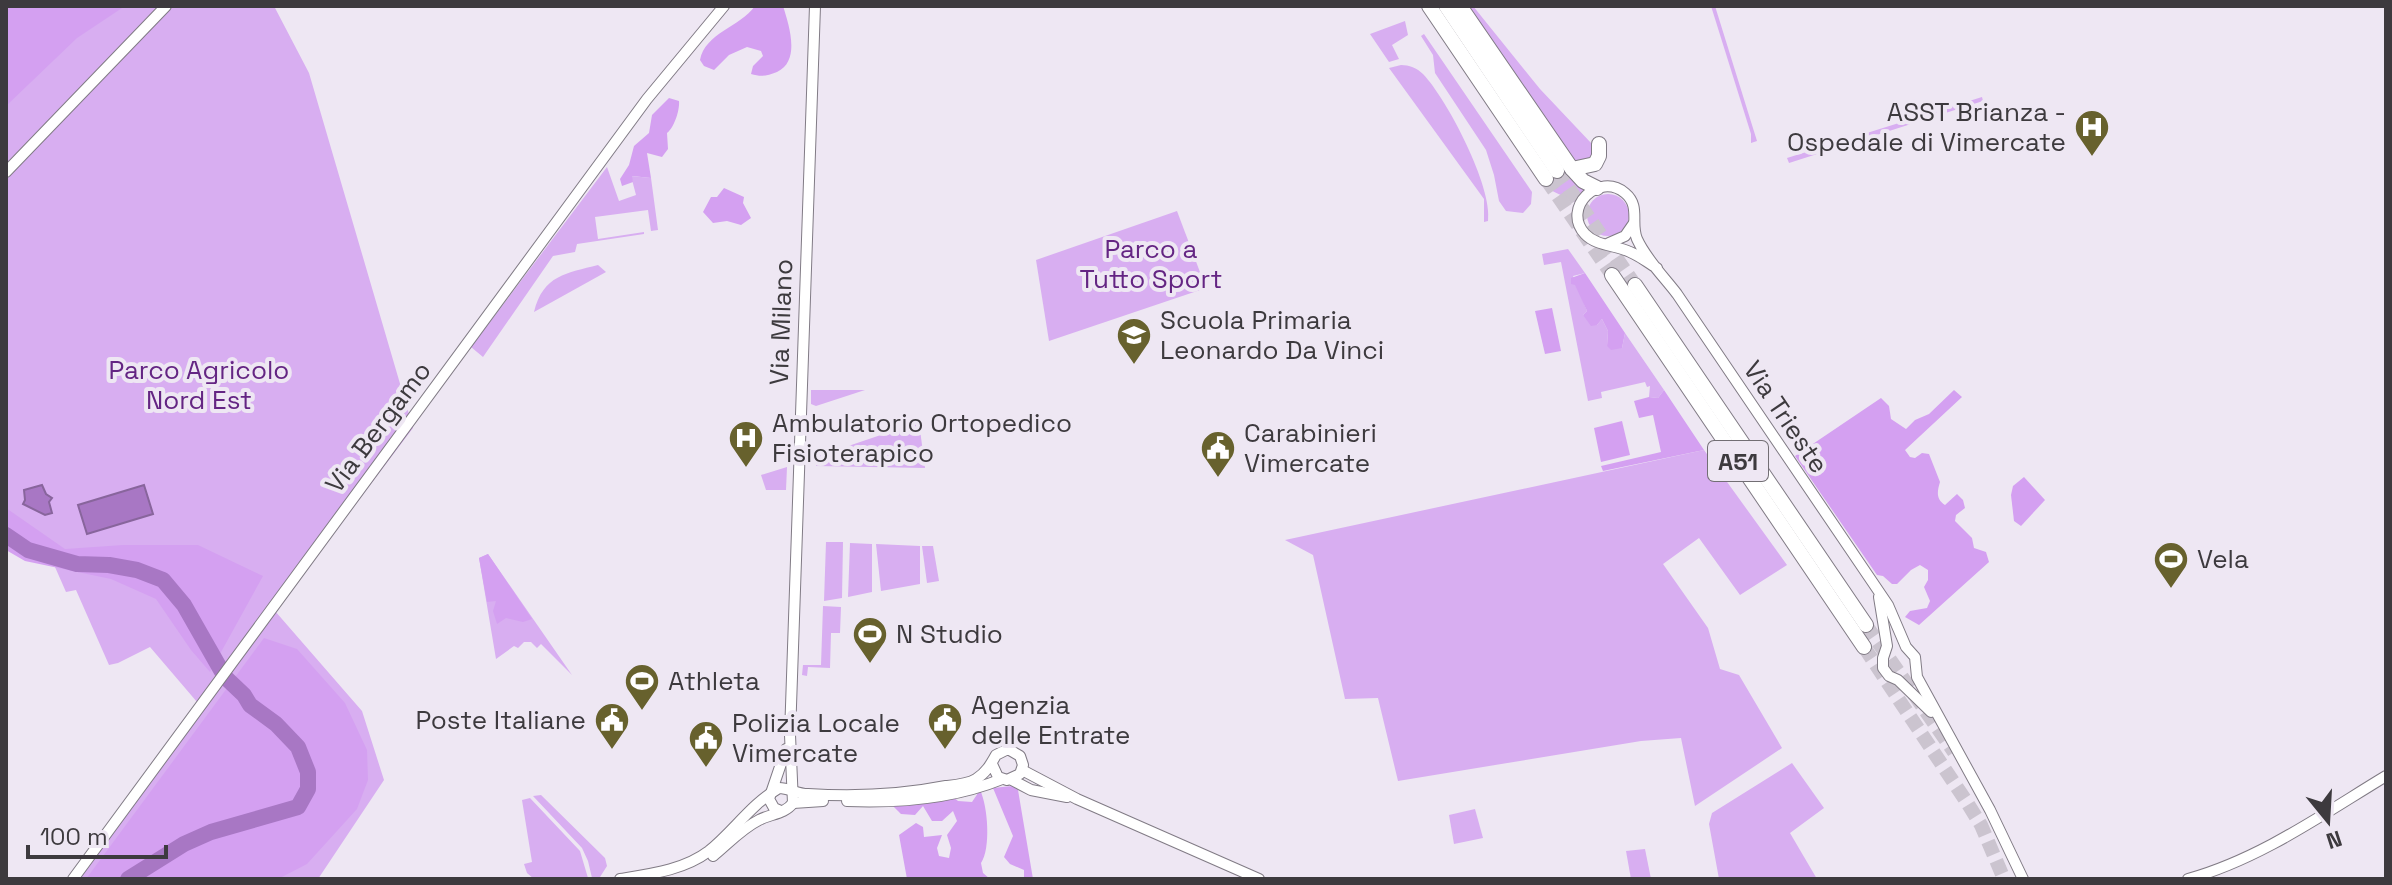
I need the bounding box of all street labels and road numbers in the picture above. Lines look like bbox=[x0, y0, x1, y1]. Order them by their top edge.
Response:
street label: Via Milano bbox=[762, 258, 800, 386]
street label: Via Bergamo bbox=[317, 354, 439, 500]
street label: Via Trieste bbox=[1736, 354, 1836, 480]
road number: A51 bbox=[1708, 441, 1768, 481]

